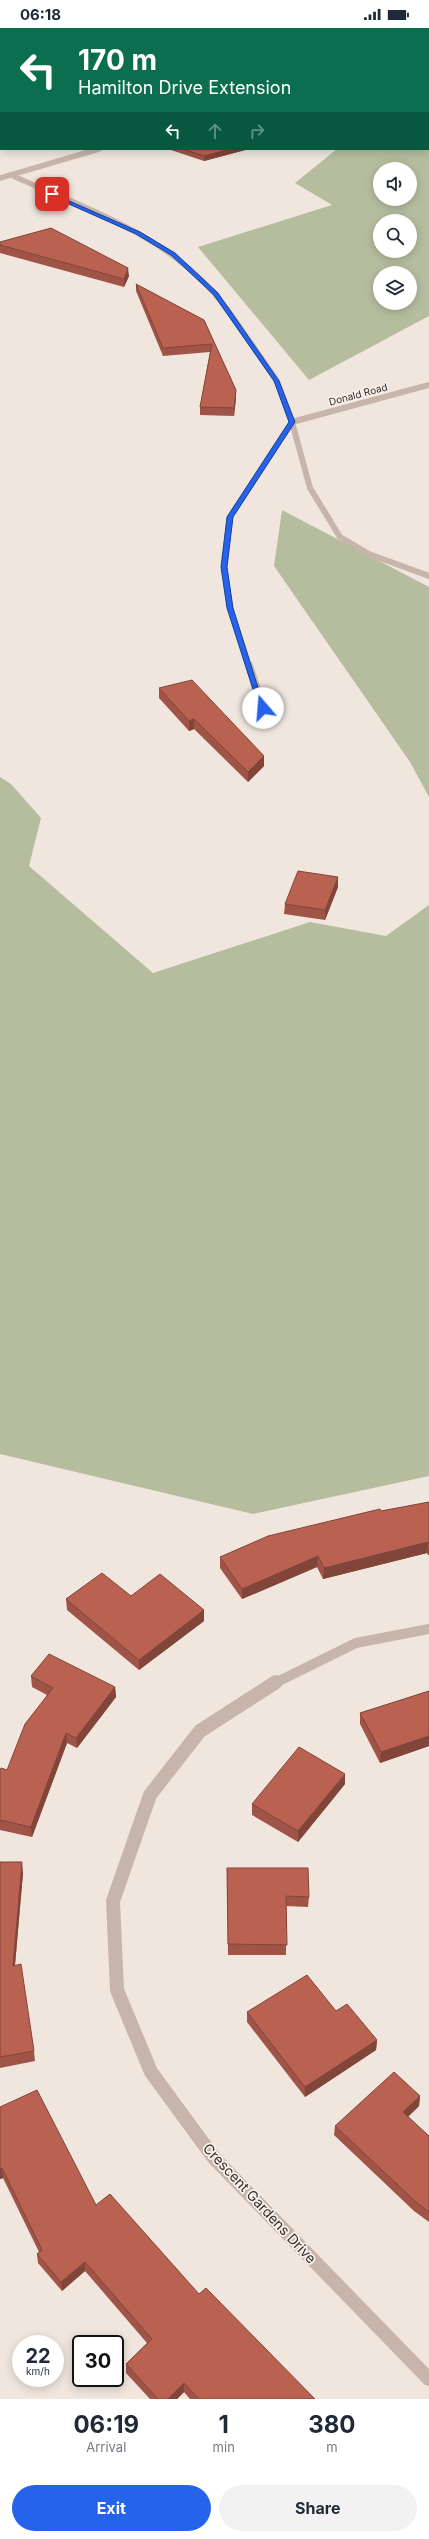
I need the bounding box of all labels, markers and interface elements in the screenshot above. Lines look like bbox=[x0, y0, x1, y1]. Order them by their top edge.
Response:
text: 06:18 bbox=[20, 5, 61, 24]
text: 170 m bbox=[78, 43, 157, 77]
icon: left bbox=[12, 44, 64, 96]
text: Hamilton Drive Extension bbox=[78, 77, 291, 98]
icon: left bbox=[162, 120, 184, 142]
icon: ahead bbox=[204, 120, 226, 142]
icon: right bbox=[246, 120, 268, 142]
map controls bbox=[373, 162, 417, 310]
button: sound bbox=[373, 162, 417, 206]
pin bbox=[35, 177, 69, 211]
icon: arrive bbox=[41, 183, 63, 205]
button: search bbox=[373, 214, 417, 258]
button: layers bbox=[373, 266, 417, 310]
street label: Donald Road bbox=[327, 380, 389, 408]
position arrow bbox=[242, 687, 284, 729]
street label: Crescent Gardens Drive bbox=[200, 2139, 320, 2267]
speed limit sign: 30 bbox=[72, 2335, 124, 2387]
text: 22 bbox=[25, 2344, 51, 2368]
text: km/h bbox=[26, 2365, 50, 2377]
text: 06:19 bbox=[73, 2410, 139, 2439]
text: 1 bbox=[219, 2410, 229, 2439]
text: 380 bbox=[308, 2410, 356, 2439]
text: Arrival bbox=[86, 2439, 126, 2455]
text: min bbox=[213, 2439, 235, 2455]
text: m bbox=[326, 2439, 338, 2455]
button: Exit bbox=[12, 2485, 211, 2531]
button: Share bbox=[219, 2485, 417, 2531]

